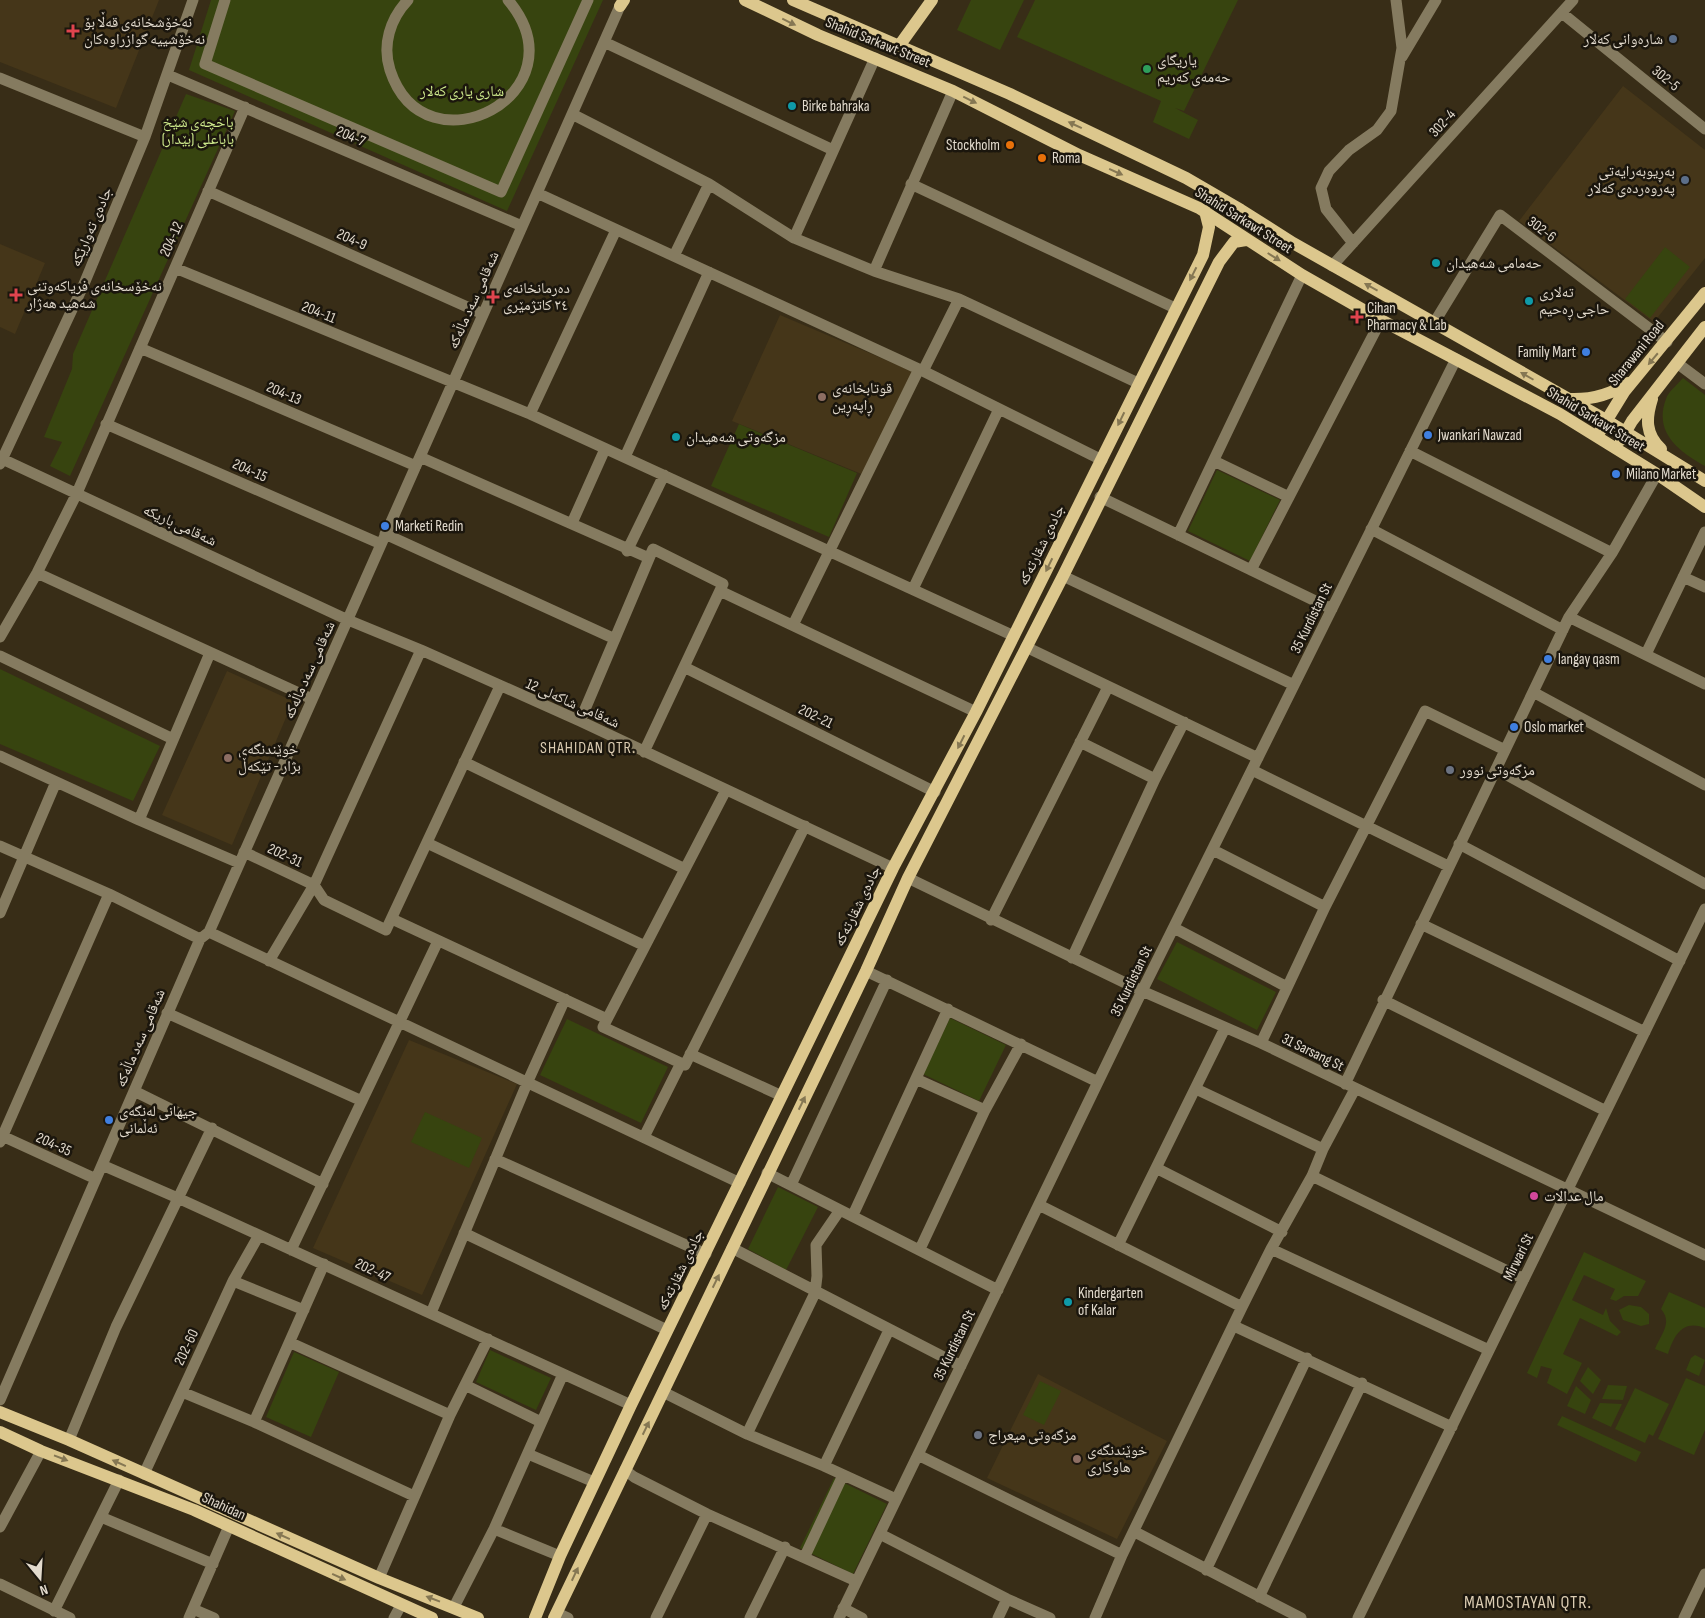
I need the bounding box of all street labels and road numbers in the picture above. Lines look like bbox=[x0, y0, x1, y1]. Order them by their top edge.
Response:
street label: Shahid Sarkawt Street bbox=[823, 13, 933, 72]
street label: 302-5 bbox=[1648, 61, 1684, 95]
street label: 302-4 bbox=[1425, 105, 1460, 141]
street label: 204-7 bbox=[333, 122, 368, 151]
street label: Shahid Sarkawt Street bbox=[1191, 183, 1296, 258]
street label: جادەی تەوارێکە bbox=[66, 184, 117, 270]
street label: 302-6 bbox=[1524, 212, 1560, 246]
street label: 204-12 bbox=[155, 219, 188, 260]
street label: 204-9 bbox=[334, 224, 370, 255]
street label: شەقامی سەد ماڵەکە bbox=[443, 248, 504, 352]
street label: 204-11 bbox=[299, 297, 339, 328]
street label: Sharawani Road bbox=[1604, 317, 1669, 390]
street label: 204-13 bbox=[263, 378, 304, 409]
street label: Shahid Sarkawt Street bbox=[1543, 383, 1649, 456]
street label: 204-15 bbox=[230, 454, 270, 486]
street label: شەقامی باریکە bbox=[140, 500, 220, 551]
street label: جادەی شقارتەکە bbox=[1014, 501, 1069, 589]
street label: 35 Kurdistan St bbox=[1286, 579, 1337, 657]
street label: شەقامی سەد ماڵەکە bbox=[279, 618, 340, 722]
street label: شەقامی شاکەلی 12 bbox=[523, 674, 623, 733]
street label: 202-21 bbox=[795, 700, 837, 733]
street label: 202-31 bbox=[264, 839, 306, 872]
street label: جادەی شقارتەکە bbox=[830, 862, 885, 950]
street label: 35 Kurdistan St bbox=[1106, 942, 1157, 1020]
street label: شەقامی سەد ماڵەکە bbox=[111, 986, 170, 1090]
street label: 31 Sarsang St bbox=[1278, 1029, 1347, 1076]
street label: 204-35 bbox=[33, 1128, 75, 1161]
street label: جادەی شقارتەکە bbox=[653, 1226, 708, 1314]
street label: Mirwari St bbox=[1499, 1230, 1538, 1284]
street label: 202-47 bbox=[352, 1254, 393, 1287]
street label: 35 Kurdistan St bbox=[929, 1306, 980, 1384]
street label: 202-60 bbox=[170, 1326, 203, 1368]
street label: Shahidan bbox=[199, 1488, 249, 1525]

